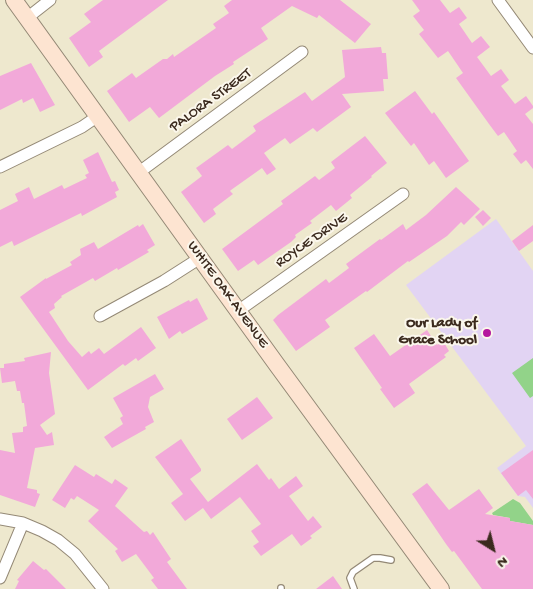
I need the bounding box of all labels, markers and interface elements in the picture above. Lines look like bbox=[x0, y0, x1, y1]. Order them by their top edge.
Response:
street label: PALORA STREET bbox=[166, 65, 256, 137]
street label: ROYCE DRIVE bbox=[273, 210, 351, 272]
street label: WHITE OAK AVENUE bbox=[182, 238, 272, 352]
place label: Our Lady of Grace School bbox=[399, 315, 477, 350]
marker: Our Lady of Grace School bbox=[481, 327, 493, 339]
north arrow bbox=[468, 524, 518, 574]
text: N bbox=[493, 552, 511, 571]

